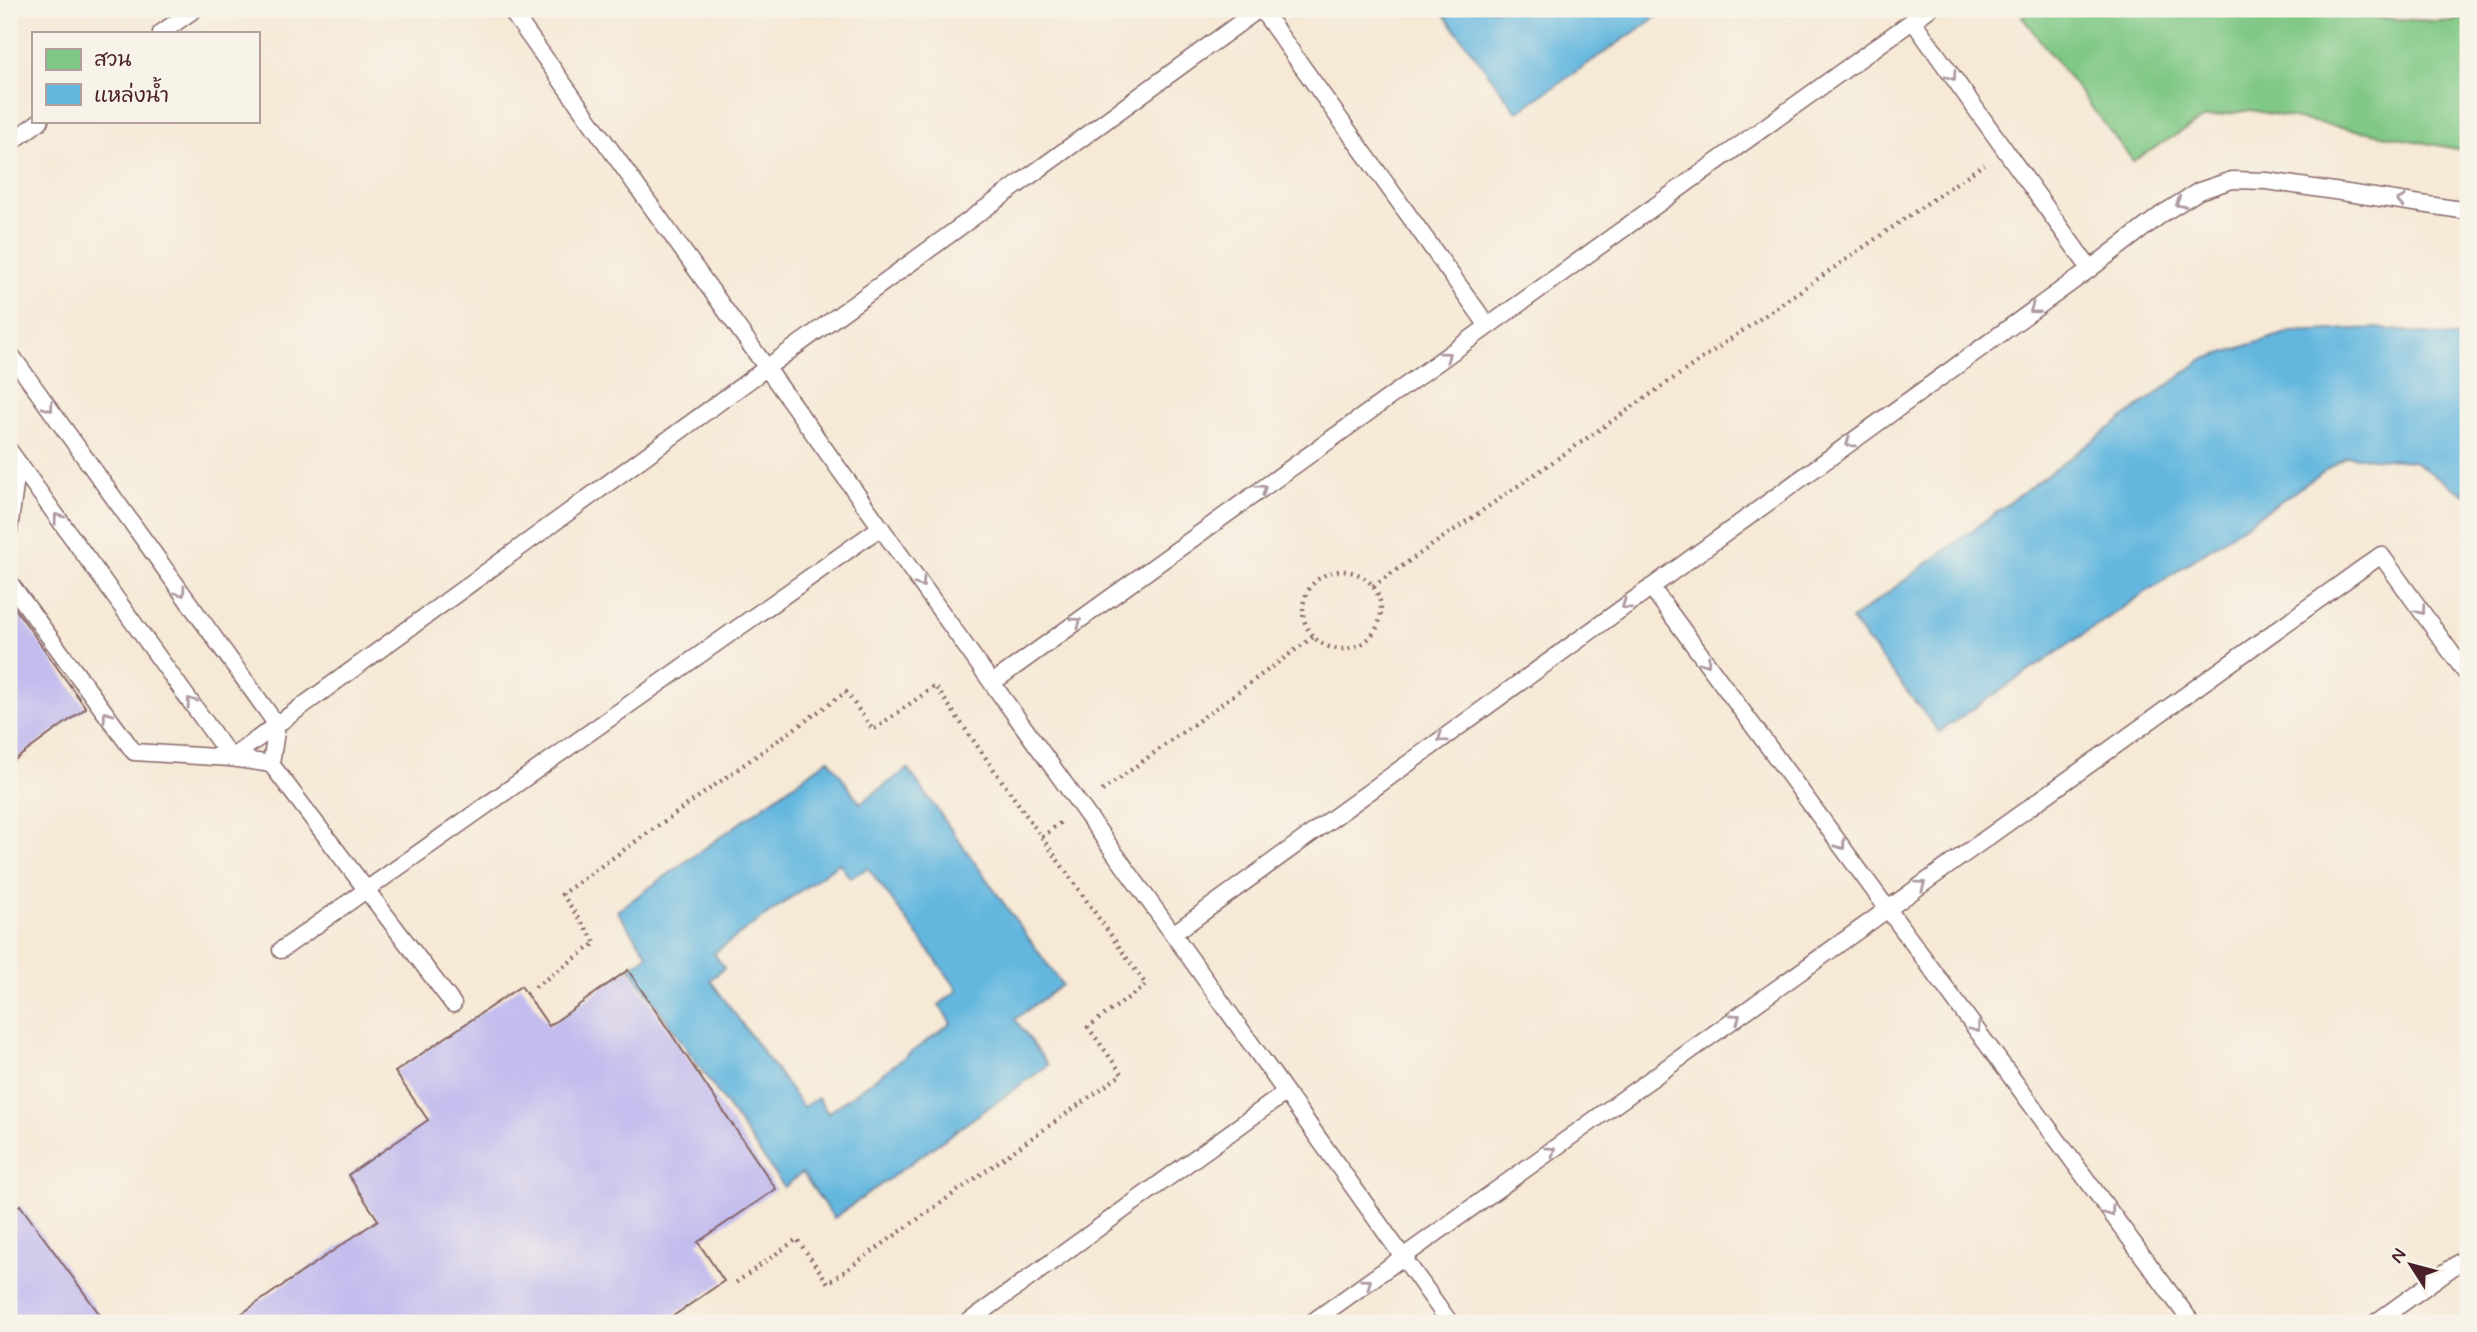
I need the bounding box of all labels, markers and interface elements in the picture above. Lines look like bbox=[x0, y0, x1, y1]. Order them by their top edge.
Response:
legend bbox=[32, 32, 259, 122]
text: สวน bbox=[94, 46, 131, 74]
one-way arrow bbox=[1944, 68, 1956, 81]
text: แหล่งน้ำ bbox=[94, 76, 169, 110]
one-way arrow bbox=[2175, 194, 2188, 207]
one-way arrow bbox=[2395, 194, 2407, 209]
one-way arrow bbox=[2029, 301, 2042, 313]
one-way arrow bbox=[1438, 352, 1451, 364]
one-way arrow bbox=[40, 399, 53, 412]
one-way arrow bbox=[1845, 435, 1858, 447]
one-way arrow bbox=[1254, 485, 1266, 497]
one-way arrow bbox=[54, 513, 66, 526]
one-way arrow bbox=[913, 575, 925, 588]
one-way arrow bbox=[173, 584, 185, 597]
one-way arrow bbox=[1621, 597, 1634, 609]
one-way arrow bbox=[2413, 602, 2425, 615]
one-way arrow bbox=[1069, 618, 1082, 630]
one-way arrow bbox=[1698, 654, 1710, 667]
one-way arrow bbox=[187, 698, 199, 710]
one-way arrow bbox=[103, 711, 116, 724]
one-way arrow bbox=[1437, 729, 1449, 742]
one-way arrow bbox=[1833, 837, 1845, 850]
one-way arrow bbox=[1913, 881, 1926, 894]
one-way arrow bbox=[1728, 1014, 1741, 1026]
one-way arrow bbox=[1967, 1021, 1980, 1033]
one-way arrow bbox=[1544, 1146, 1556, 1159]
one-way arrow bbox=[2102, 1204, 2115, 1217]
north arrow bbox=[2376, 1230, 2446, 1300]
text: N bbox=[2385, 1243, 2412, 1268]
one-way arrow bbox=[1359, 1279, 1372, 1292]

